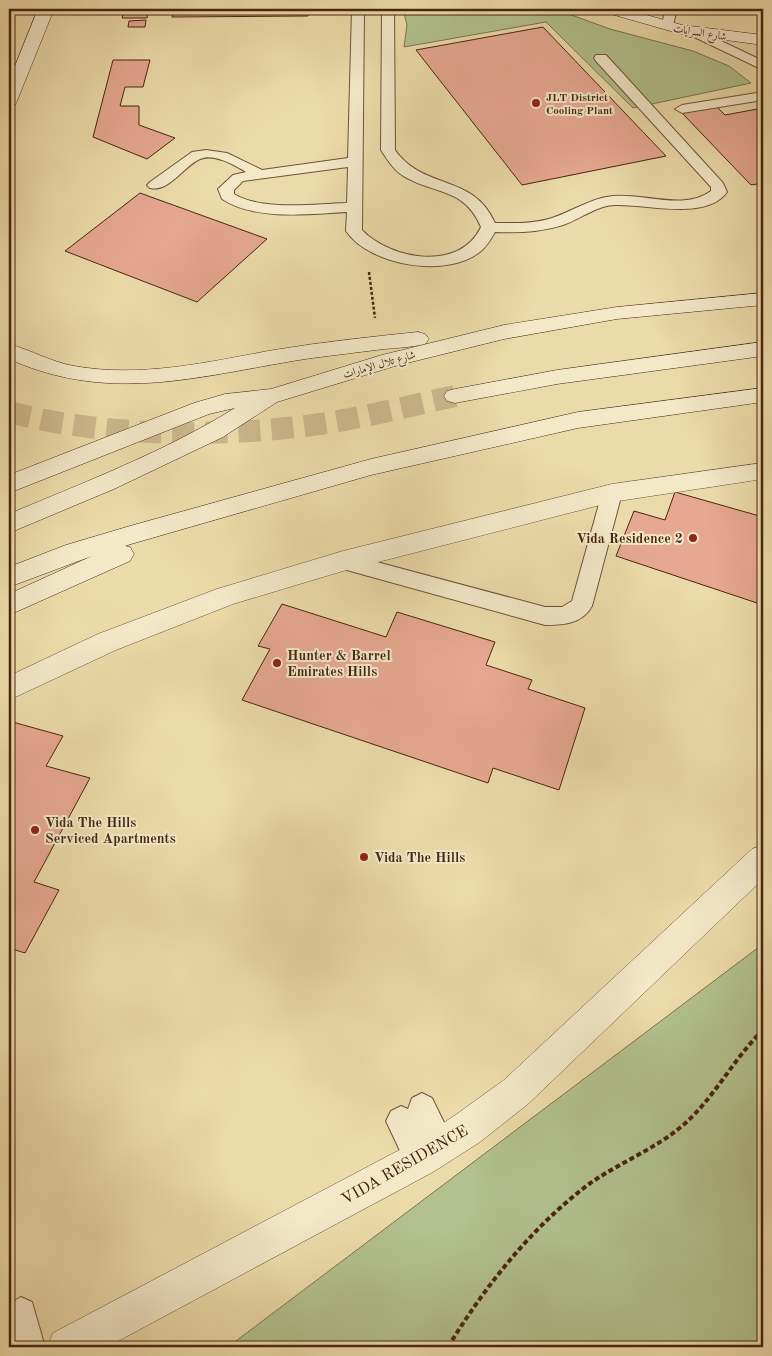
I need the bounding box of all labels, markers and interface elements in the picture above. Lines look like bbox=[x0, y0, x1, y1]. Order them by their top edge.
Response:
street label: شارع السرايات bbox=[672, 24, 727, 46]
place label: JLT District Cooling Plant bbox=[546, 93, 613, 117]
marker: JLT District Cooling Plant bbox=[530, 97, 542, 109]
street label: شارع تلال الإمارات bbox=[342, 350, 418, 384]
place label: Vida Residence 2 bbox=[576, 532, 683, 546]
marker: Vida Residence 2 bbox=[687, 532, 699, 544]
place label: Hunter & Barrel Emirates Hills bbox=[287, 649, 391, 679]
marker: Hunter & Barrel Emirates Hills bbox=[271, 657, 283, 669]
place label: Vida The Hills Serviced Apartments bbox=[45, 816, 176, 846]
marker: Vida The Hills Serviced Apartments bbox=[29, 824, 41, 836]
marker: Vida The Hills bbox=[358, 851, 370, 863]
place label: Vida The Hills bbox=[374, 851, 465, 865]
street label: VIDA RESIDENCE bbox=[339, 1123, 471, 1208]

